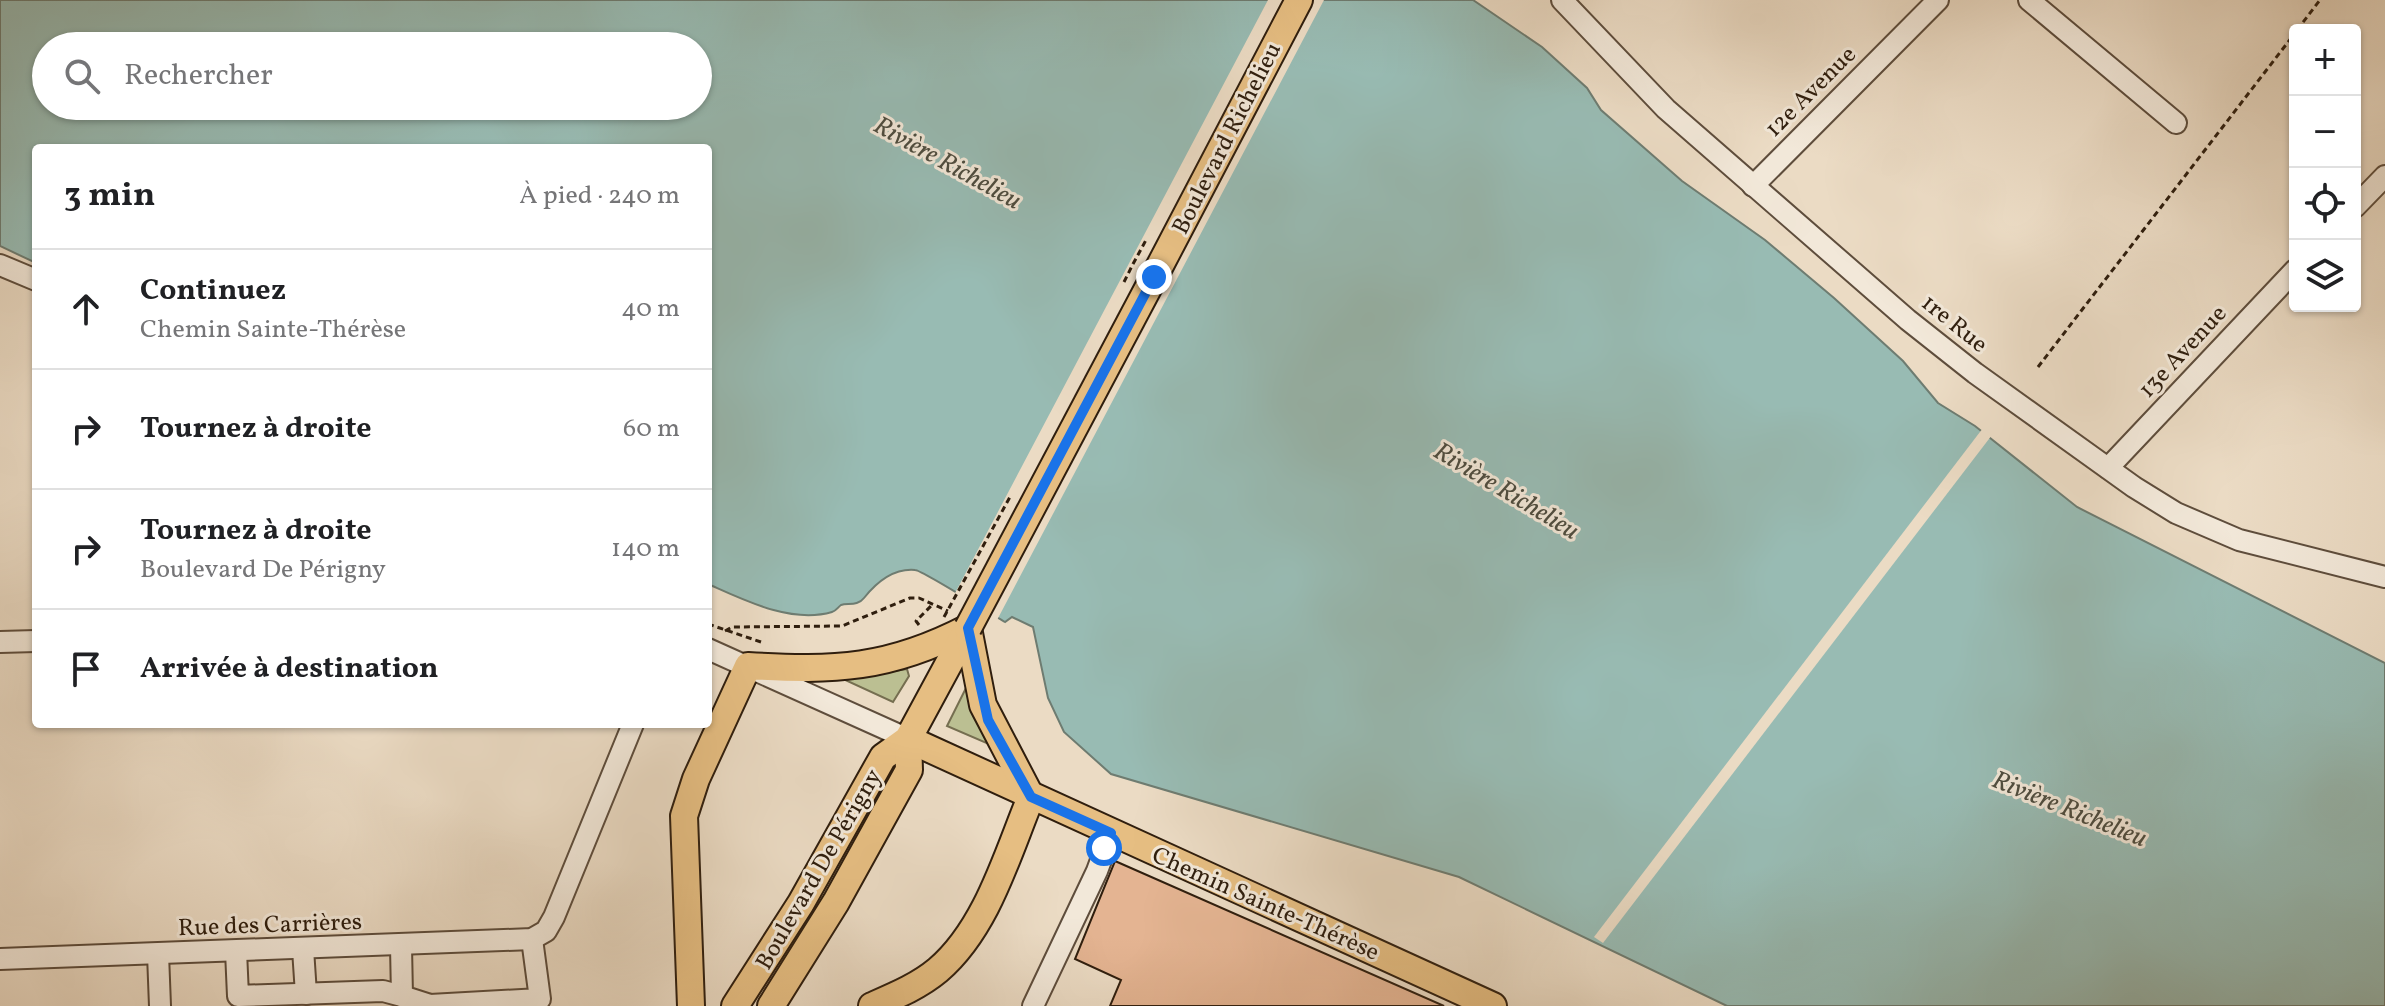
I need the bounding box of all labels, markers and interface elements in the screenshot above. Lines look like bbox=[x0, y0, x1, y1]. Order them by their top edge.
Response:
map controls bbox=[2289, 24, 2361, 312]
button: + bbox=[2289, 24, 2361, 96]
search box bbox=[32, 32, 712, 120]
street label: Boulevard Richelieu bbox=[1165, 37, 1291, 241]
street label: 12e Avenue bbox=[1758, 39, 1865, 146]
icon: search bbox=[60, 54, 104, 98]
text: Rechercher bbox=[124, 55, 273, 97]
button: − bbox=[2289, 96, 2361, 168]
water label: Rivière Richelieu bbox=[867, 108, 1027, 219]
button: locate bbox=[2289, 168, 2361, 240]
text: 3 min bbox=[64, 173, 155, 220]
text: À pied · 240 m bbox=[519, 178, 680, 214]
button: layers bbox=[2289, 240, 2361, 312]
route end bbox=[1136, 259, 1172, 295]
text: Continuez bbox=[140, 270, 286, 312]
icon: ahead bbox=[64, 287, 108, 331]
street label: 1re Rue bbox=[1913, 287, 1994, 362]
text: 40 m bbox=[621, 291, 680, 327]
street label: 13e Avenue bbox=[2131, 298, 2236, 406]
text: Chemin Sainte-Thérèse bbox=[140, 312, 406, 348]
icon: right bbox=[64, 407, 108, 451]
text: Tournez à droite bbox=[140, 408, 372, 450]
text: 60 m bbox=[623, 411, 680, 447]
water label: Rivière Richelieu bbox=[1426, 434, 1586, 549]
text: Tournez à droite bbox=[140, 510, 372, 552]
icon: right bbox=[64, 527, 108, 571]
text: 140 m bbox=[611, 531, 680, 567]
text: Boulevard De Périgny bbox=[140, 552, 386, 588]
icon: arrive bbox=[64, 647, 108, 691]
text: Arrivée à destination bbox=[140, 648, 439, 690]
water label: Rivière Richelieu bbox=[1986, 762, 2152, 857]
street label: Boulevard De Périgny bbox=[748, 763, 891, 977]
route start bbox=[1086, 830, 1122, 866]
street label: Chemin Sainte-Thérèse bbox=[1146, 839, 1384, 970]
street label: Rue des Carrières bbox=[177, 906, 363, 946]

